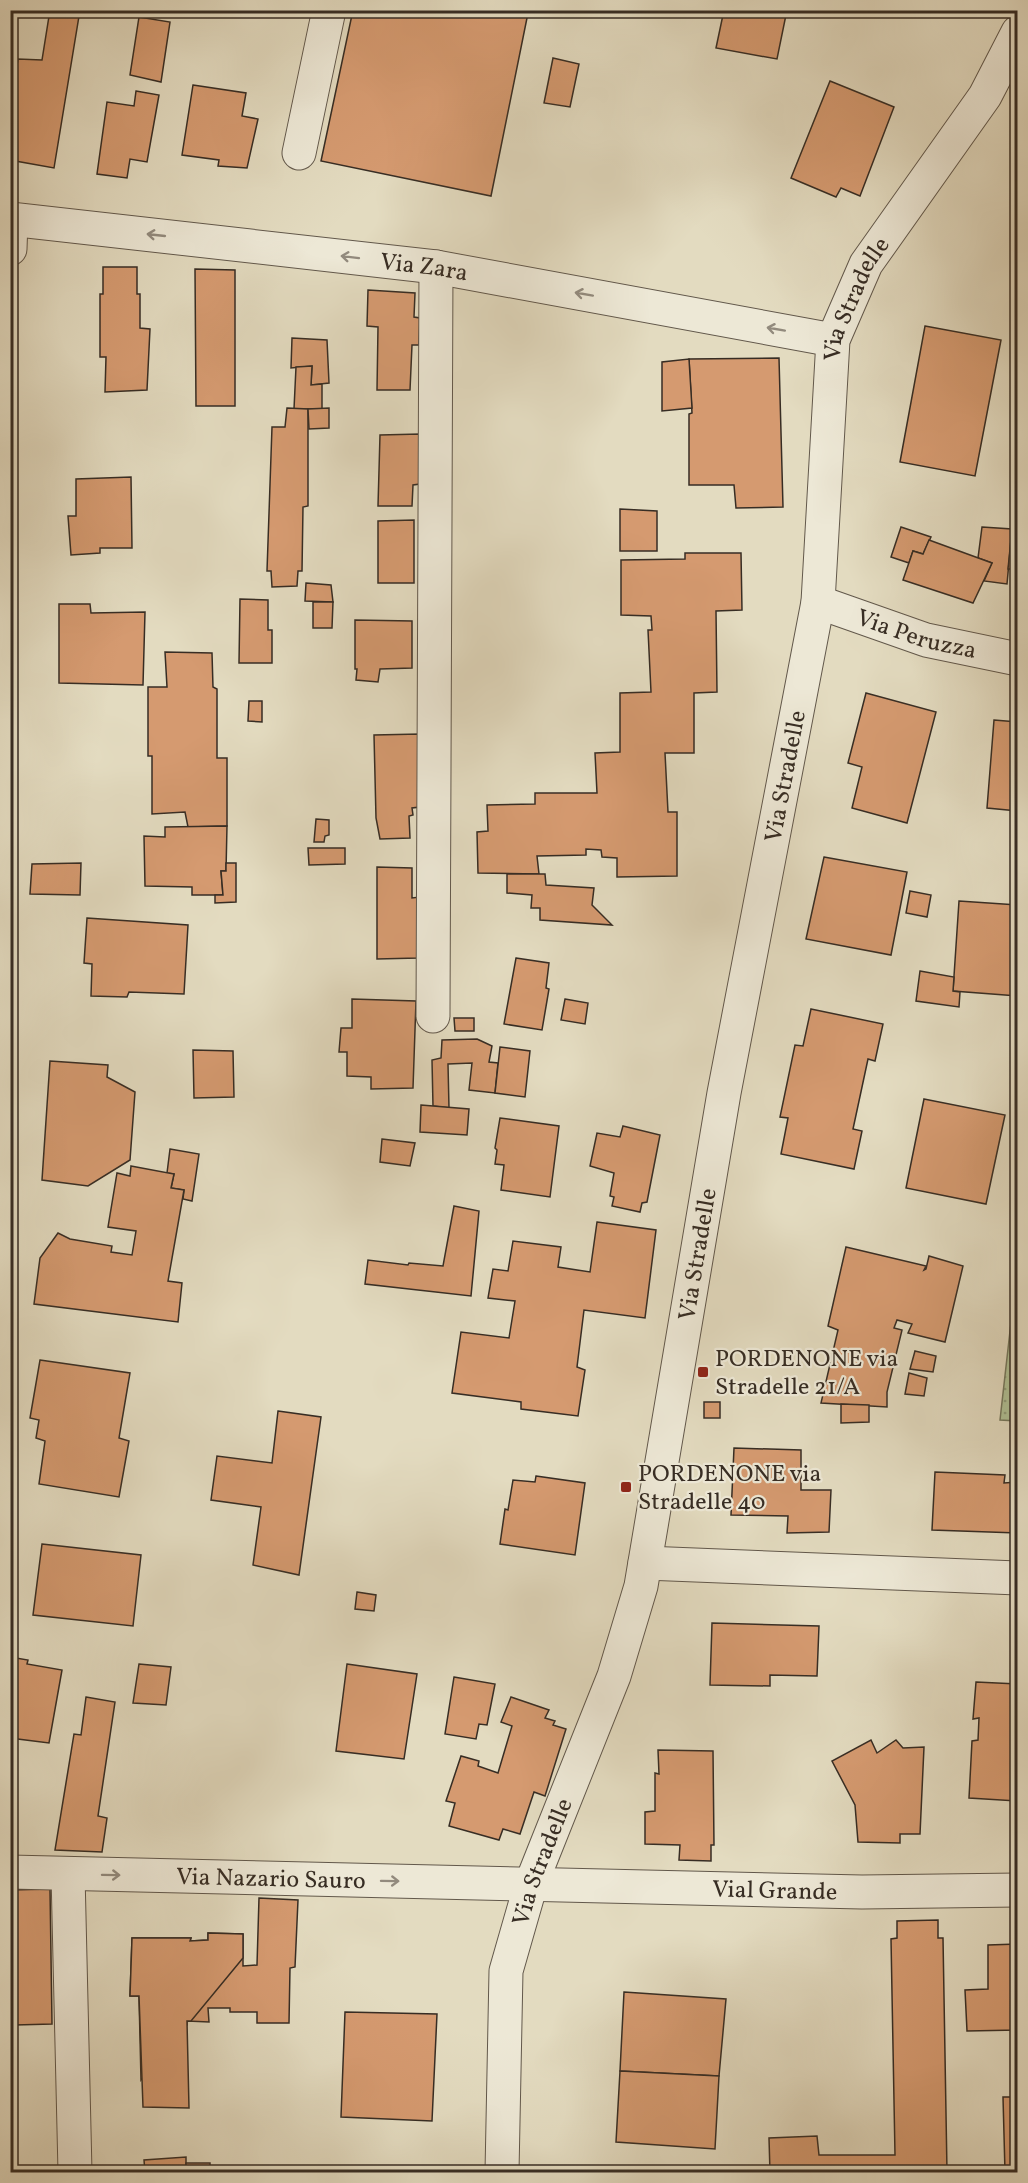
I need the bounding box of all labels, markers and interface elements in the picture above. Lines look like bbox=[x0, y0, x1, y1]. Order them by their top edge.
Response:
one-way arrow bbox=[147, 229, 167, 240]
street label: Via Stradelle bbox=[817, 231, 899, 362]
street label: Via Zara bbox=[378, 246, 471, 292]
one-way arrow bbox=[341, 251, 360, 262]
one-way arrow bbox=[575, 288, 594, 299]
one-way arrow bbox=[766, 323, 786, 334]
street label: Via Peruzza bbox=[851, 602, 979, 669]
street label: Via Stradelle bbox=[757, 708, 816, 845]
street label: Via Stradelle bbox=[671, 1186, 727, 1323]
place label: PORDENONE via Stradelle 21/A bbox=[715, 1343, 898, 1405]
marker: PORDENONE via Stradelle 21/A bbox=[696, 1365, 710, 1379]
place label: PORDENONE via Stradelle 40 bbox=[638, 1458, 821, 1520]
marker: PORDENONE via Stradelle 40 bbox=[619, 1480, 633, 1494]
street label: Via Stradelle bbox=[505, 1794, 582, 1930]
street label: Via Nazario Sauro bbox=[176, 1861, 366, 1899]
one-way arrow bbox=[100, 1869, 120, 1881]
street label: Vial Grande bbox=[712, 1873, 838, 1910]
one-way arrow bbox=[379, 1875, 399, 1886]

